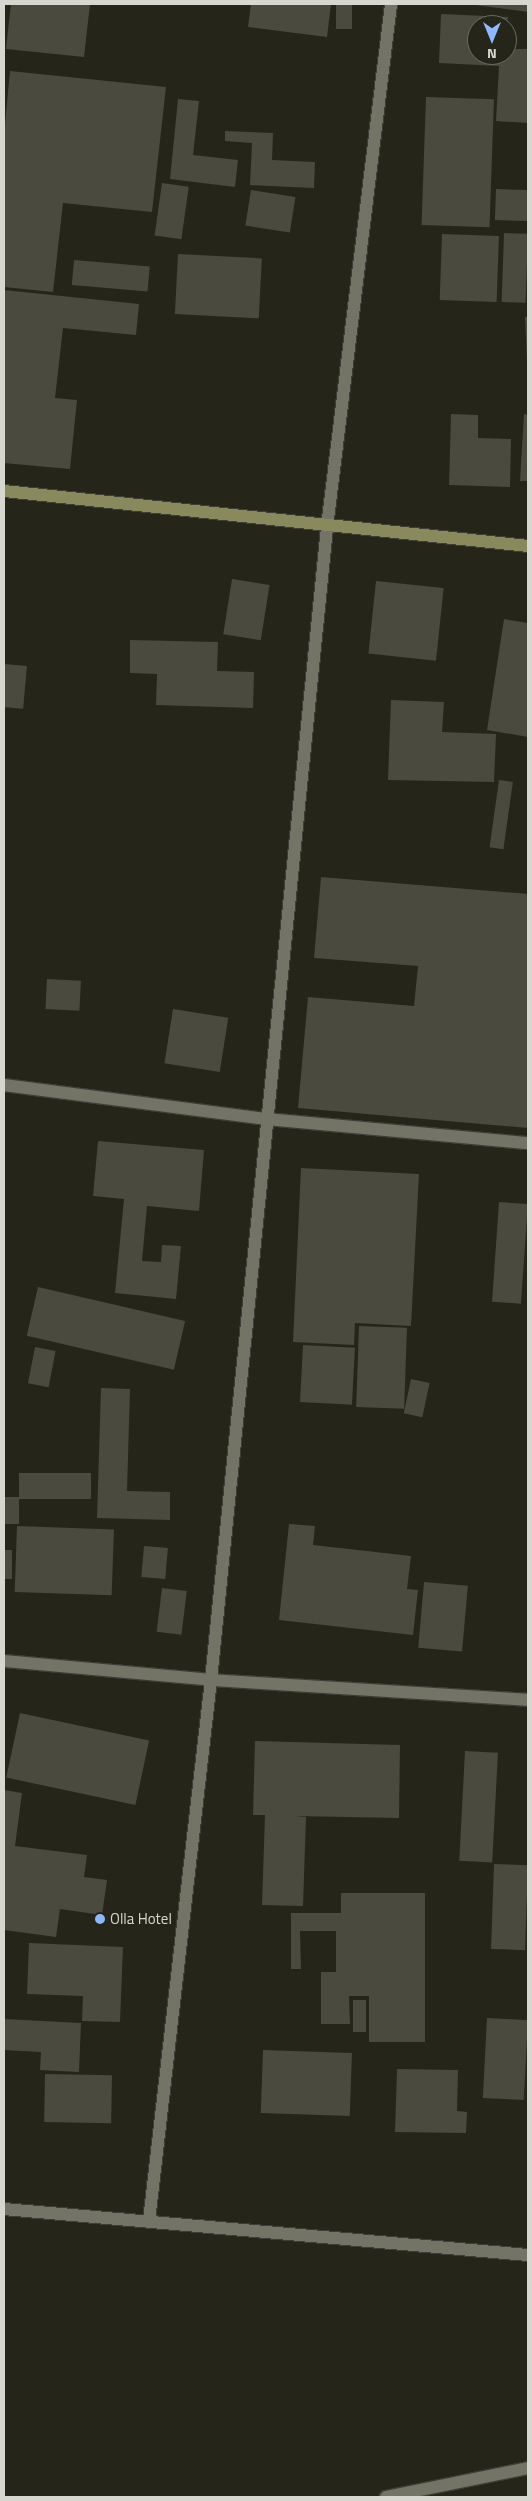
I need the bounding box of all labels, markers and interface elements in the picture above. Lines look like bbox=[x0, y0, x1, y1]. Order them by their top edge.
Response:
north arrow bbox=[467, 15, 517, 65]
text: N bbox=[487, 44, 497, 65]
place label: Olla Hotel bbox=[110, 1910, 172, 1928]
marker: Olla Hotel bbox=[94, 1913, 106, 1925]

